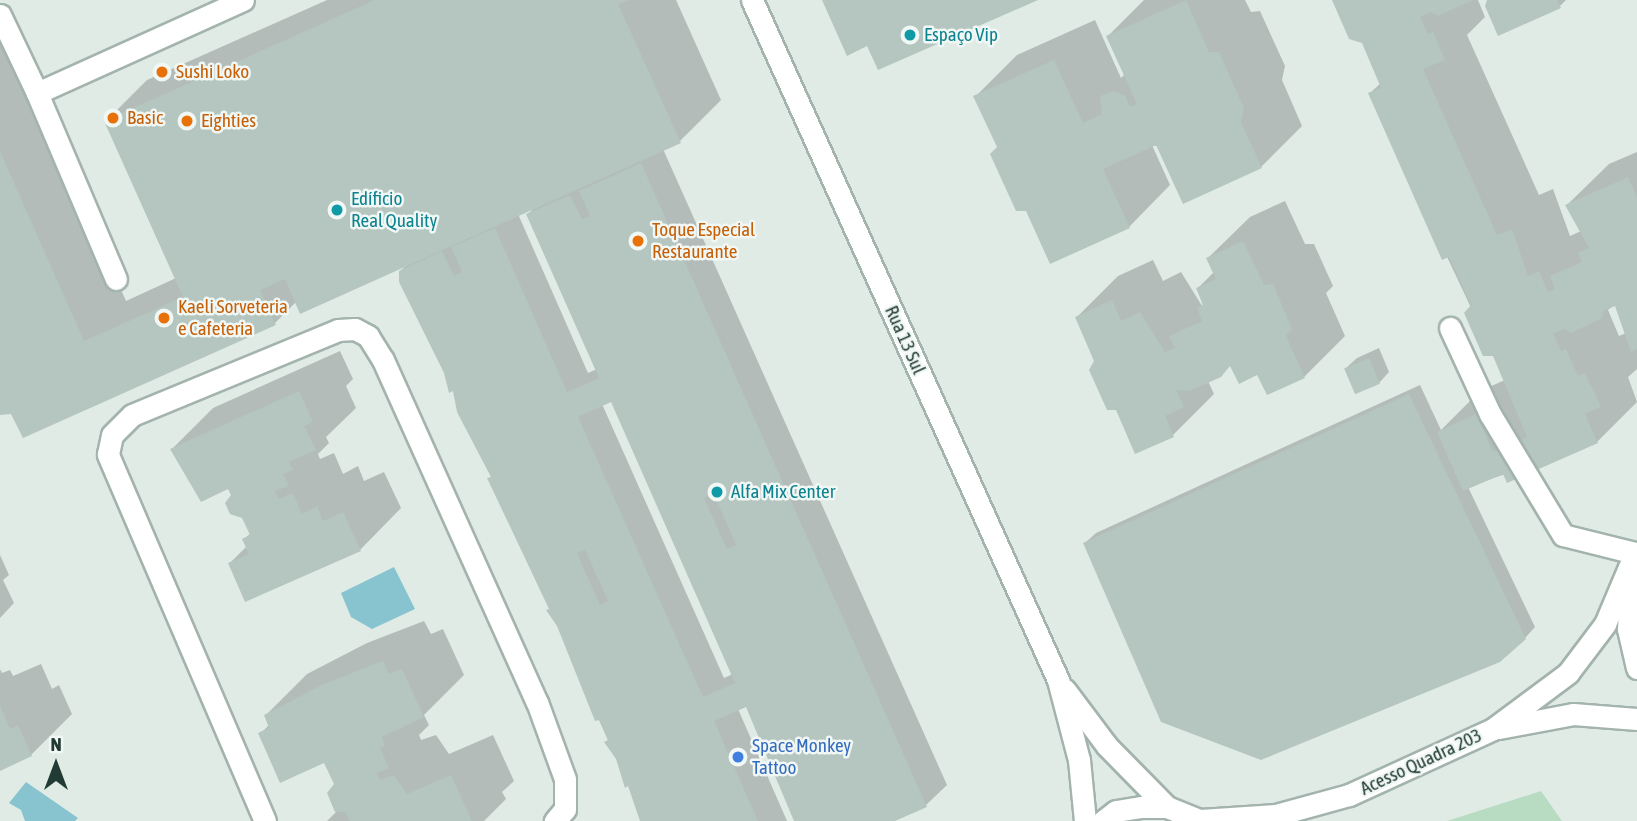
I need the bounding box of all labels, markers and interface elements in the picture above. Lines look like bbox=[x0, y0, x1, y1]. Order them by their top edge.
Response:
place label: Espaço Vip bbox=[924, 24, 998, 46]
marker: Espaço Vip bbox=[902, 27, 918, 43]
place label: Sushi Loko bbox=[176, 61, 249, 83]
marker: Sushi Loko bbox=[154, 64, 170, 80]
place label: Basic bbox=[127, 107, 163, 129]
marker: Basic bbox=[105, 110, 121, 126]
place label: Eighties bbox=[201, 110, 256, 132]
marker: Eighties bbox=[179, 113, 195, 129]
place label: Edíficio Real Quality bbox=[351, 188, 437, 232]
marker: Edíficio Real Quality bbox=[329, 202, 345, 218]
place label: Toque Especial Restaurante bbox=[652, 219, 755, 263]
marker: Toque Especial Restaurante bbox=[630, 233, 646, 249]
place label: Kaeli Sorveteria e Cafeteria bbox=[178, 296, 288, 340]
street label: Rua 13 Sul bbox=[880, 302, 930, 378]
marker: Kaeli Sorveteria e Cafeteria bbox=[156, 310, 172, 326]
place label: Alfa Mix Center bbox=[731, 481, 835, 503]
marker: Alfa Mix Center bbox=[709, 484, 725, 500]
street label: Acesso Quadra 203 bbox=[1357, 724, 1485, 800]
north arrow bbox=[21, 730, 91, 800]
text: N bbox=[50, 733, 62, 755]
place label: Space Monkey Tattoo bbox=[752, 735, 851, 779]
marker: Space Monkey Tattoo bbox=[730, 749, 746, 765]

